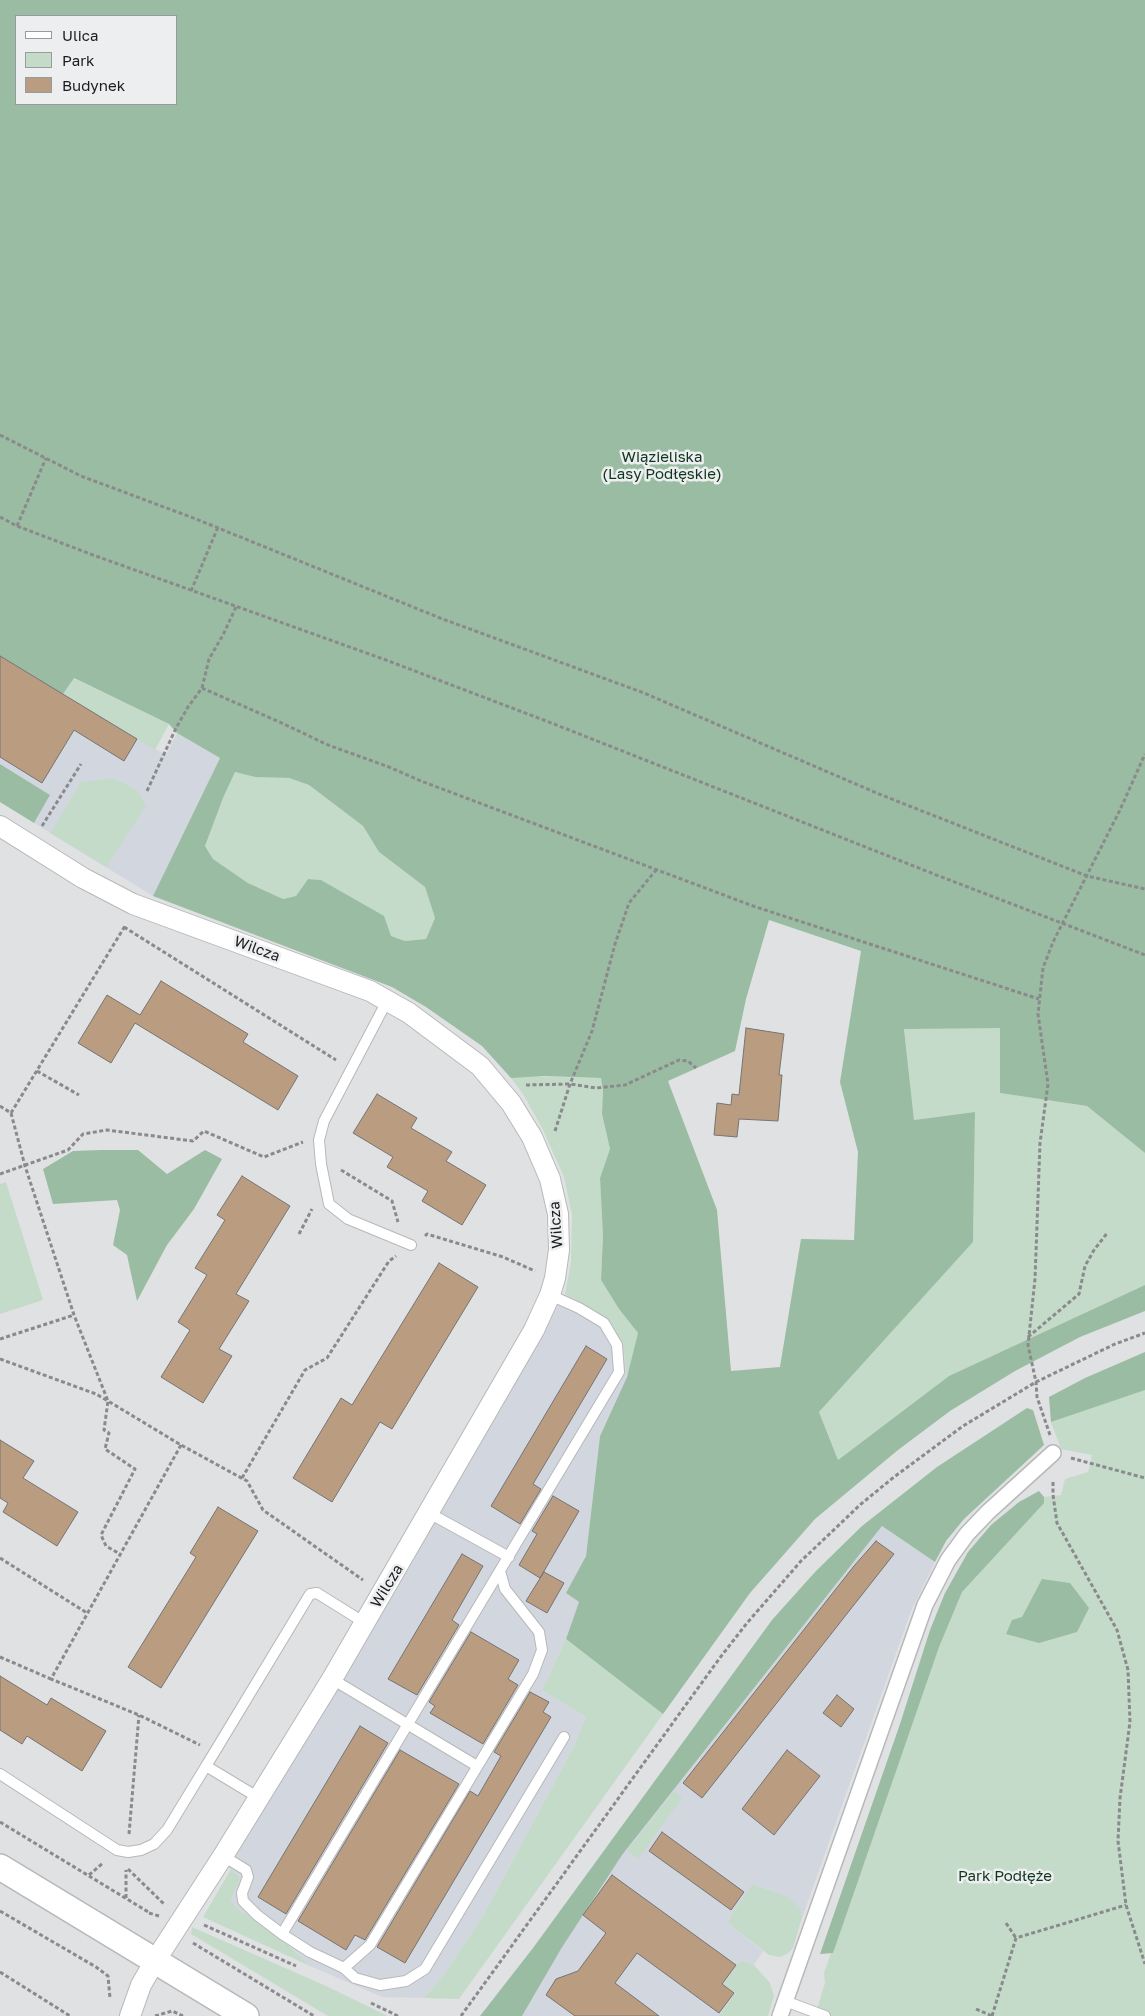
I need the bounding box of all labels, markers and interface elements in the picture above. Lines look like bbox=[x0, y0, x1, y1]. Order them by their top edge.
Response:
legend bbox=[15, 15, 178, 105]
text: Ulica bbox=[62, 26, 98, 44]
text: Park bbox=[62, 51, 94, 69]
text: Budynek bbox=[62, 76, 125, 94]
park label: Wiązieliska (Lasy Podłęskie) bbox=[602, 448, 722, 483]
street label: Wilcza bbox=[232, 932, 282, 966]
street label: Wilcza bbox=[545, 1201, 567, 1249]
street label: Wilcza bbox=[367, 1561, 407, 1611]
park label: Park Podłęże bbox=[958, 1867, 1052, 1885]

